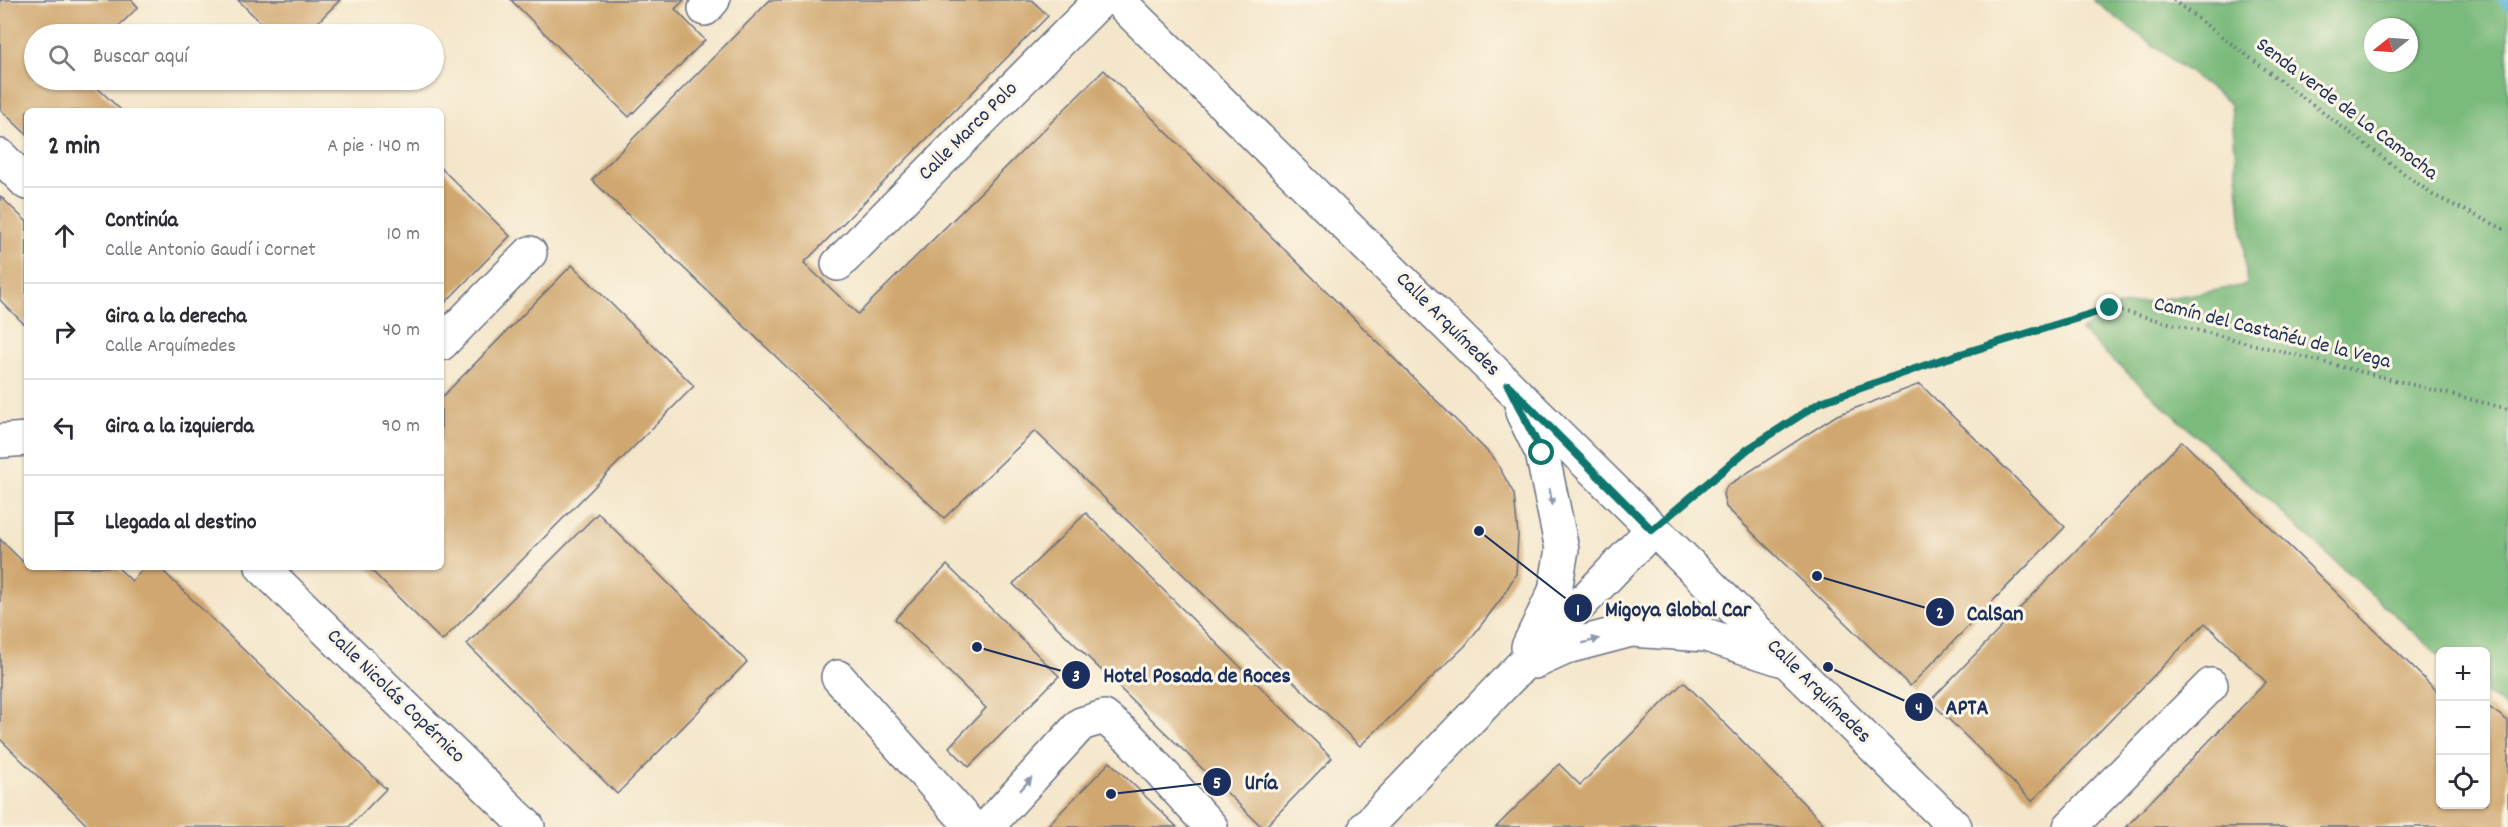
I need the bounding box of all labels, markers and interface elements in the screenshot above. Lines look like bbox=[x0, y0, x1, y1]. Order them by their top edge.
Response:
north arrow bbox=[2364, 18, 2418, 72]
search box bbox=[24, 24, 444, 90]
street label: Senda verde de La Camocha bbox=[2249, 31, 2444, 189]
icon: search bbox=[45, 41, 78, 74]
text: Buscar aquí bbox=[93, 42, 188, 73]
street label: Calle Marco Polo bbox=[912, 75, 1026, 189]
text: 2 min bbox=[48, 129, 100, 166]
text: A pie · 140 m bbox=[327, 133, 420, 161]
text: Continúa bbox=[105, 206, 178, 237]
icon: ahead bbox=[48, 219, 81, 252]
text: 10 m bbox=[386, 221, 420, 249]
text: Calle Antonio Gaudí i Cornet bbox=[105, 237, 316, 265]
street label: Calle Arquímedes bbox=[1388, 266, 1506, 384]
street label: Camín del Castañéu de la Vega bbox=[2150, 290, 2395, 378]
route end bbox=[2096, 294, 2122, 320]
text: Gira a la derecha bbox=[105, 302, 247, 333]
icon: right bbox=[48, 315, 81, 348]
text: 40 m bbox=[382, 317, 420, 345]
text: Calle Arquímedes bbox=[105, 333, 236, 361]
icon: left bbox=[48, 411, 81, 444]
text: Gira a la izquierda bbox=[105, 412, 254, 443]
text: 90 m bbox=[382, 413, 420, 441]
route start bbox=[1528, 439, 1554, 465]
one-way arrow bbox=[1547, 488, 1556, 507]
icon: arrive bbox=[48, 507, 81, 540]
text: Llegada al destino bbox=[105, 508, 257, 539]
callout: Migoya Global Car bbox=[1563, 588, 1763, 628]
callout: CalSan bbox=[1925, 592, 2035, 632]
text: Migoya Global Car bbox=[1605, 596, 1752, 627]
text: 1 bbox=[1576, 599, 1580, 624]
text: CalSan bbox=[1967, 600, 2023, 631]
text: 2 bbox=[1936, 602, 1944, 627]
street label: Calle Nicolás Copérnico bbox=[319, 623, 471, 771]
street label: Calle Arquímedes bbox=[1759, 633, 1877, 751]
one-way arrow bbox=[1582, 635, 1600, 645]
map controls bbox=[2436, 647, 2490, 809]
button: + bbox=[2436, 647, 2490, 701]
callout: Hotel Posada de Roces bbox=[1061, 655, 1303, 695]
text: Hotel Posada de Roces bbox=[1103, 662, 1291, 693]
text: 3 bbox=[1072, 665, 1080, 690]
callout: APTA bbox=[1904, 687, 2001, 727]
text: APTA bbox=[1946, 694, 1988, 725]
text: 4 bbox=[1915, 697, 1923, 722]
button: − bbox=[2436, 701, 2490, 755]
button: locate bbox=[2436, 755, 2490, 809]
callout: Uría bbox=[1202, 762, 1289, 802]
text: Uría bbox=[1244, 769, 1278, 800]
text: 5 bbox=[1213, 772, 1221, 797]
one-way arrow bbox=[1019, 777, 1033, 791]

